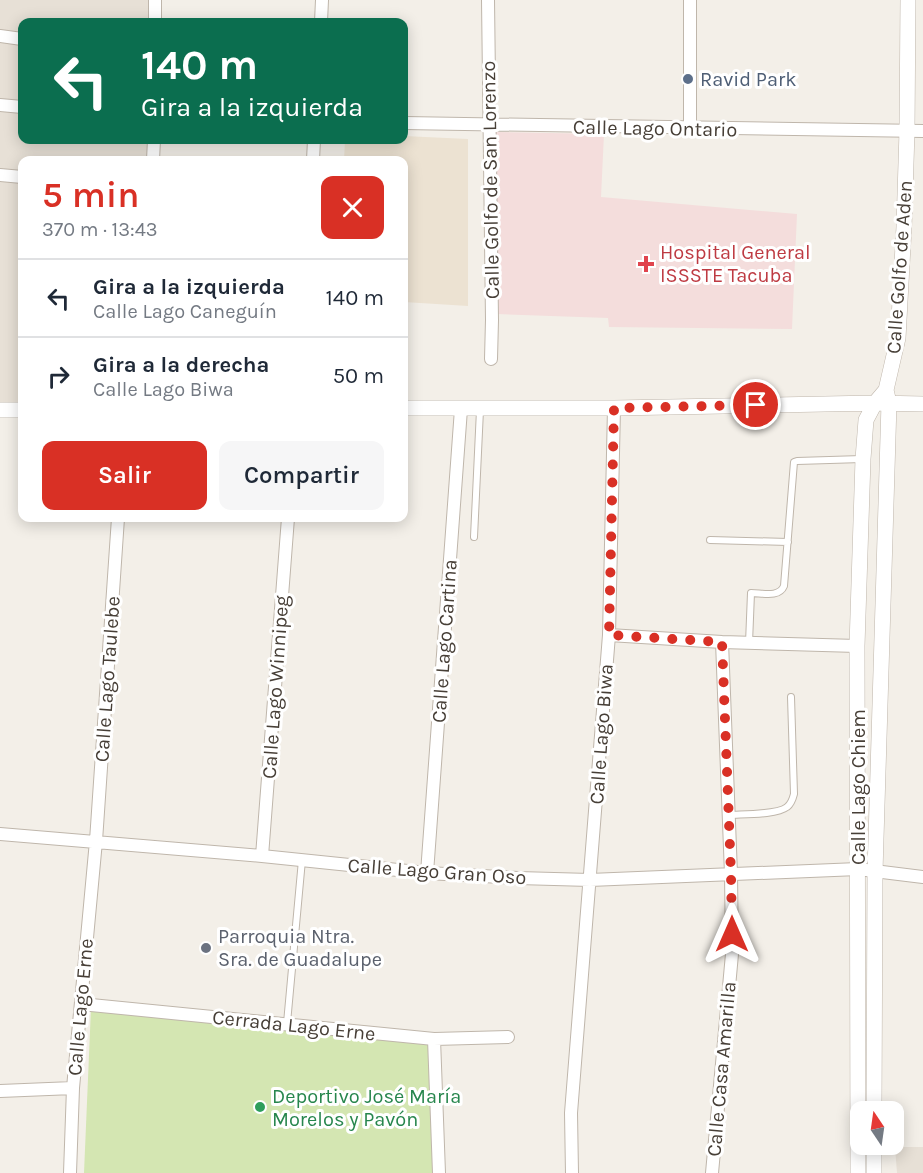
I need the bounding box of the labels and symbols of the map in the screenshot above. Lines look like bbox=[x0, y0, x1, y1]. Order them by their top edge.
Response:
street label: Calle Golfo de San Lorenzo bbox=[477, 61, 504, 299]
place label: Ravid Park bbox=[700, 68, 796, 91]
marker: Ravid Park bbox=[681, 72, 695, 86]
street label: Calle Lago Ontario bbox=[573, 116, 737, 141]
street label: Calle Golfo de Aden bbox=[882, 179, 917, 355]
place label: Hospital General ISSSTE Tacuba bbox=[660, 241, 811, 287]
marker: Hospital General ISSSTE Tacuba bbox=[637, 255, 655, 273]
pin bbox=[730, 379, 781, 430]
street label: Calle Lago Cartina bbox=[427, 558, 462, 724]
street label: Calle Lago Winnipeg bbox=[258, 594, 293, 780]
street label: Calle Lago Taulebe bbox=[90, 595, 125, 763]
street label: Calle Lago Biwa bbox=[585, 663, 618, 805]
street label: Calle Lago Chiem bbox=[847, 709, 870, 865]
street label: Calle Lago Gran Oso bbox=[347, 854, 527, 889]
position arrow bbox=[700, 902, 764, 966]
place label: Parroquia Ntra. Sra. de Guadalupe bbox=[218, 925, 382, 971]
street label: Calle Lago Erne bbox=[63, 937, 98, 1077]
marker: Parroquia Ntra. Sra. de Guadalupe bbox=[199, 941, 213, 955]
street label: Calle Casa Amarilla bbox=[702, 981, 741, 1158]
street label: Cerrada Lago Erne bbox=[211, 1006, 377, 1045]
place label: Deportivo José María Morelos y Pavón bbox=[272, 1085, 461, 1131]
marker: Deportivo José María Morelos y Pavón bbox=[253, 1100, 267, 1114]
north arrow bbox=[850, 1101, 904, 1155]

